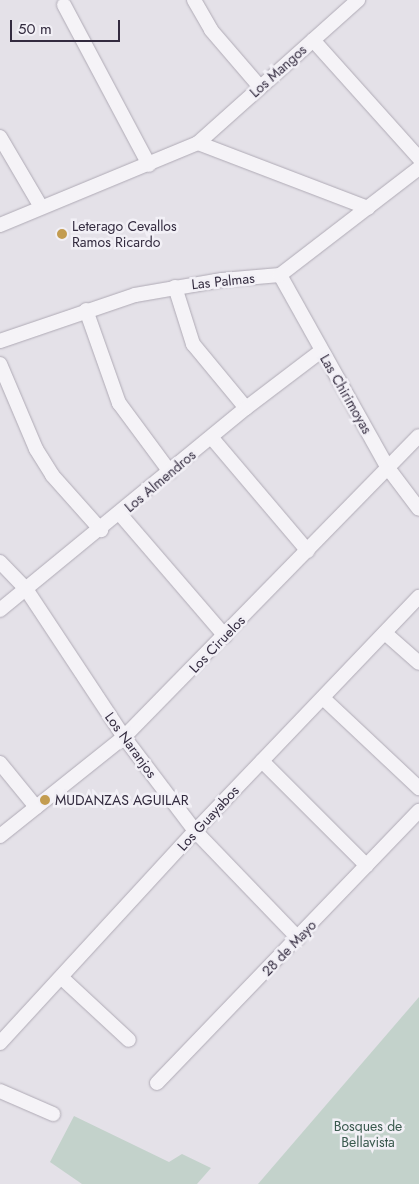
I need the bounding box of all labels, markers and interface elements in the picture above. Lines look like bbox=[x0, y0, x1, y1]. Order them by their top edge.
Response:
scale bar bbox=[12, 10, 122, 42]
text: 50 m bbox=[18, 18, 52, 40]
street label: Los Mangos bbox=[246, 41, 310, 101]
place label: Leterago Cevallos Ramos Ricardo bbox=[72, 218, 177, 250]
marker: Leterago Cevallos Ramos Ricardo bbox=[56, 228, 68, 240]
street label: Las Palmas bbox=[191, 269, 255, 293]
street label: Las Chirimoyas bbox=[317, 351, 375, 437]
street label: Los Almendros bbox=[121, 446, 199, 516]
street label: Los Ciruelos bbox=[186, 612, 248, 676]
street label: Los Naranjos bbox=[102, 709, 160, 781]
street label: Los Guayabos bbox=[174, 782, 242, 854]
place label: MUDANZAS AGUILAR bbox=[55, 792, 189, 808]
marker: MUDANZAS AGUILAR bbox=[39, 794, 51, 806]
street label: 28 de Mayo bbox=[258, 917, 320, 979]
park label: Bosques de Bellavista bbox=[334, 1118, 402, 1150]

